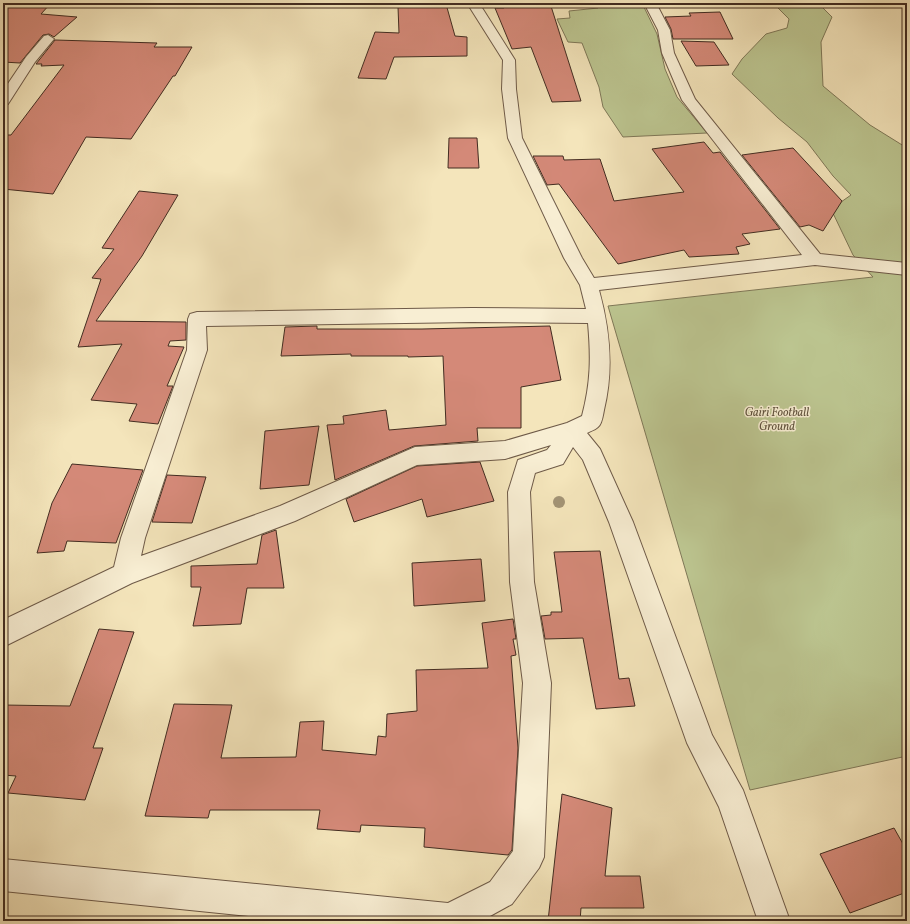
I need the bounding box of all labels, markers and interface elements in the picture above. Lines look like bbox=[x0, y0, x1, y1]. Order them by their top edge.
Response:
park label: Gairi Football Ground bbox=[745, 405, 809, 435]

